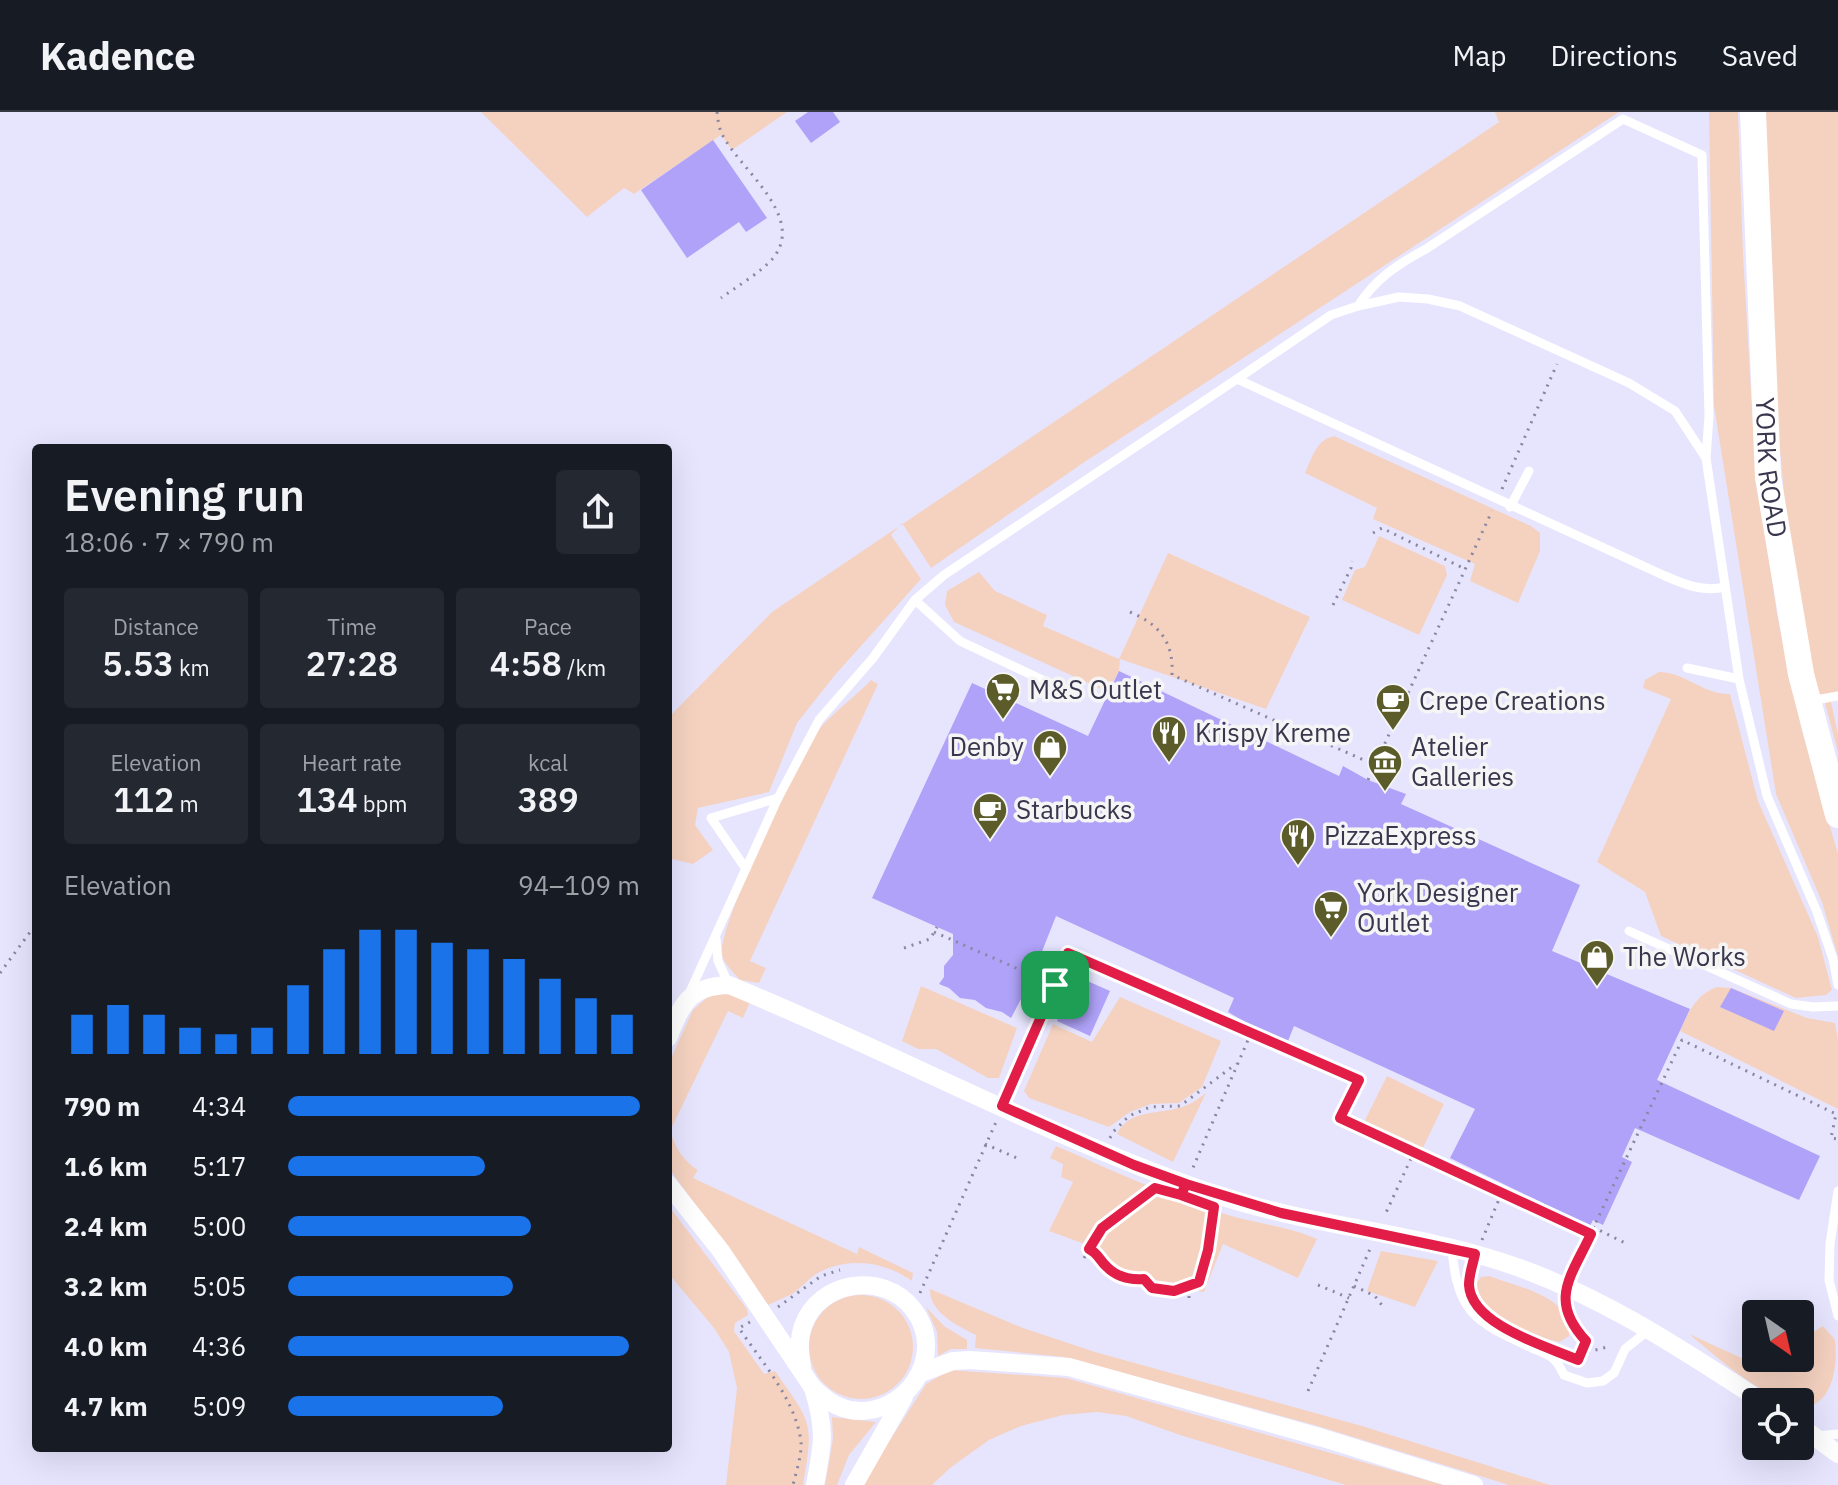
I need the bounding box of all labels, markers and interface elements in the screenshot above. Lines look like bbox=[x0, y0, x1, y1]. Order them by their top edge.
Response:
text: Kadence bbox=[40, 31, 196, 80]
text: Map bbox=[1452, 37, 1506, 74]
text: Directions bbox=[1550, 37, 1678, 74]
text: Saved bbox=[1722, 37, 1798, 74]
street label: YORK ROAD bbox=[1749, 397, 1796, 540]
text: Evening run bbox=[64, 466, 305, 523]
button: share bbox=[556, 470, 640, 554]
text: 18:06 · 7 × 790 m bbox=[64, 525, 274, 559]
text: Distance bbox=[113, 612, 199, 641]
text: Time bbox=[327, 612, 377, 641]
text: Pace bbox=[524, 612, 572, 641]
text: 5.53 bbox=[102, 641, 174, 685]
text: 27:28 bbox=[306, 641, 398, 685]
text: 4:58 bbox=[490, 641, 562, 685]
text: km bbox=[174, 653, 210, 682]
text: /km bbox=[562, 653, 606, 682]
supermarket icon: M&S Outlet bbox=[984, 671, 1022, 721]
place label: M&S Outlet bbox=[1029, 672, 1162, 706]
cafe icon: Crepe Creations bbox=[1374, 682, 1412, 732]
place label: Crepe Creations bbox=[1419, 683, 1606, 717]
restaurant icon: Krispy Kreme bbox=[1150, 714, 1188, 764]
place label: Krispy Kreme bbox=[1195, 715, 1351, 749]
shop icon: Denby bbox=[1031, 728, 1069, 778]
place label: Denby bbox=[950, 729, 1024, 763]
place label: Atelier Galleries bbox=[1411, 729, 1514, 793]
museum icon: Atelier Galleries bbox=[1366, 743, 1404, 793]
text: Elevation bbox=[110, 748, 202, 777]
text: Heart rate bbox=[302, 748, 402, 777]
text: kcal bbox=[528, 748, 568, 777]
text: 112 bbox=[113, 777, 174, 821]
text: 134 bbox=[296, 777, 358, 821]
text: 389 bbox=[517, 777, 579, 821]
text: m bbox=[174, 789, 199, 818]
text: bpm bbox=[358, 789, 408, 818]
cafe icon: Starbucks bbox=[971, 791, 1009, 841]
place label: Starbucks bbox=[1016, 792, 1133, 826]
restaurant icon: PizzaExpress bbox=[1279, 817, 1317, 867]
place label: PizzaExpress bbox=[1324, 818, 1477, 852]
text: Elevation bbox=[64, 868, 172, 902]
text: 94–109 m bbox=[518, 868, 640, 902]
place label: York Designer Outlet bbox=[1357, 875, 1519, 939]
supermarket icon: York Designer Outlet bbox=[1312, 889, 1350, 939]
shop icon: The Works bbox=[1578, 938, 1616, 988]
place label: The Works bbox=[1623, 939, 1746, 973]
pin bbox=[1021, 951, 1089, 1019]
icon: arrive bbox=[1033, 963, 1077, 1007]
text: 790 m bbox=[64, 1089, 140, 1123]
text: 4:34 bbox=[192, 1089, 246, 1123]
text: 1.6 km bbox=[64, 1149, 148, 1183]
text: 5:17 bbox=[192, 1149, 246, 1183]
text: 2.4 km bbox=[64, 1209, 148, 1243]
text: 5:00 bbox=[192, 1209, 246, 1243]
text: 3.2 km bbox=[64, 1269, 148, 1303]
text: 5:05 bbox=[192, 1269, 246, 1303]
north arrow bbox=[1742, 1300, 1814, 1372]
map controls bbox=[1742, 1300, 1814, 1460]
text: 4.0 km bbox=[64, 1329, 148, 1363]
text: 4:36 bbox=[192, 1329, 246, 1363]
button: locate bbox=[1742, 1388, 1814, 1460]
text: 4.7 km bbox=[64, 1389, 148, 1423]
text: 5:09 bbox=[192, 1389, 246, 1423]

